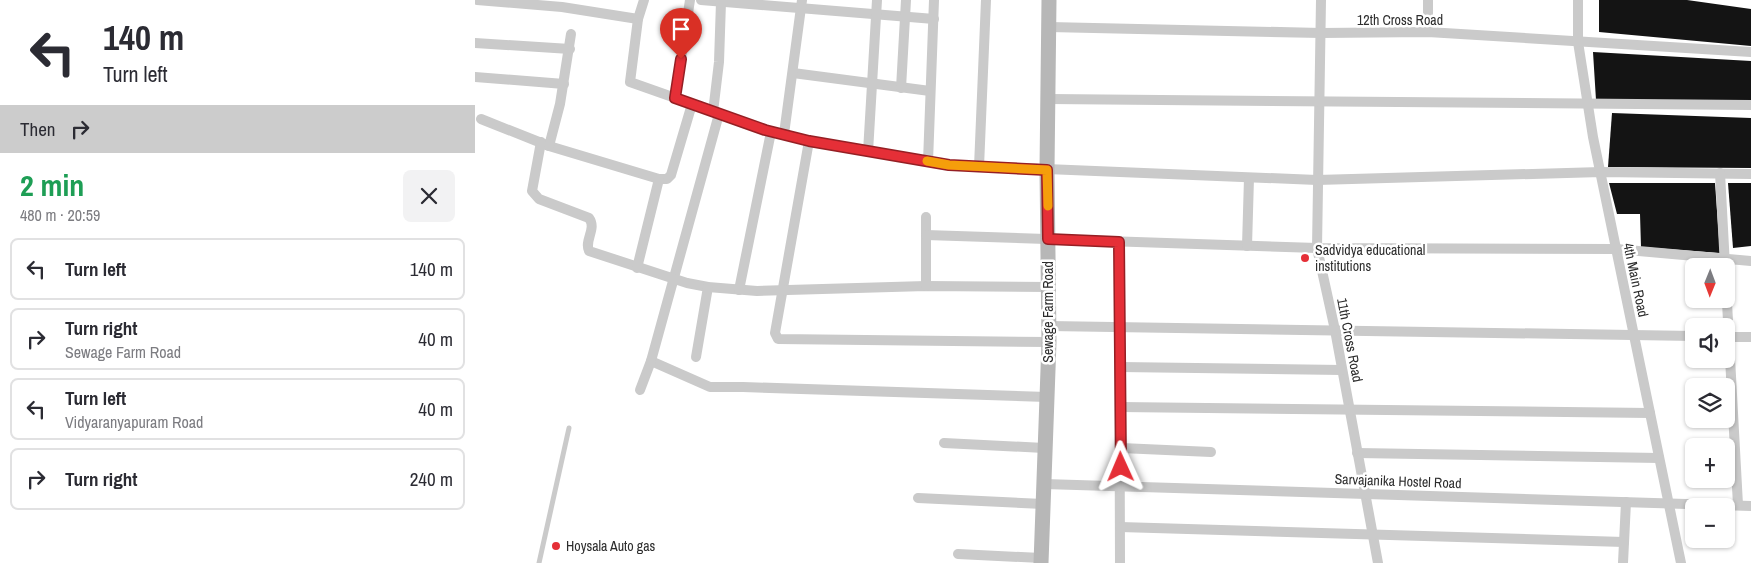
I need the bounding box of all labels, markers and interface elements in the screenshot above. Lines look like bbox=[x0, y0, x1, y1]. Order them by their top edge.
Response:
pin bbox=[660, 8, 702, 59]
street label: 12th Cross Road bbox=[1357, 11, 1443, 29]
text: 140 m bbox=[103, 14, 184, 61]
icon: arrive bbox=[667, 15, 695, 43]
icon: left bbox=[20, 20, 85, 85]
text: Turn left bbox=[103, 59, 168, 89]
icon: right bbox=[66, 115, 94, 143]
text: Then bbox=[20, 116, 56, 142]
text: 2 min bbox=[20, 165, 84, 205]
button: close bbox=[403, 170, 455, 222]
text: 480 m · 20:59 bbox=[20, 204, 100, 226]
place label: Sadvidya educational institutions bbox=[1315, 241, 1425, 275]
street label: 4th Main Road bbox=[1619, 241, 1653, 319]
marker: Sadvidya educational institutions bbox=[1299, 252, 1311, 264]
icon: left bbox=[22, 255, 50, 283]
text: Turn left bbox=[65, 256, 126, 282]
text: 140 m bbox=[410, 256, 453, 282]
north arrow bbox=[1685, 258, 1735, 308]
map controls bbox=[1685, 258, 1735, 548]
street label: Sewage Farm Road bbox=[1039, 261, 1057, 363]
street label: 11th Cross Road bbox=[1333, 296, 1367, 384]
text: Turn right bbox=[65, 315, 137, 341]
button: sound bbox=[1685, 318, 1735, 368]
icon: right bbox=[22, 325, 50, 353]
text: 40 m bbox=[418, 326, 453, 352]
text: Sewage Farm Road bbox=[65, 341, 181, 363]
button: layers bbox=[1685, 378, 1735, 428]
text: Turn left bbox=[65, 385, 126, 411]
icon: left bbox=[22, 395, 50, 423]
text: 40 m bbox=[418, 396, 453, 422]
text: Vidyaranyapuram Road bbox=[65, 411, 203, 433]
button: + bbox=[1685, 438, 1735, 488]
position arrow bbox=[1094, 440, 1146, 492]
icon: right bbox=[22, 465, 50, 493]
text: Turn right bbox=[65, 466, 137, 492]
text: 240 m bbox=[410, 466, 453, 492]
street label: Sarvajanika Hostel Road bbox=[1334, 470, 1462, 492]
button: − bbox=[1685, 498, 1735, 548]
place label: Hoysala Auto gas bbox=[566, 537, 656, 555]
marker: Hoysala Auto gas bbox=[550, 540, 562, 552]

